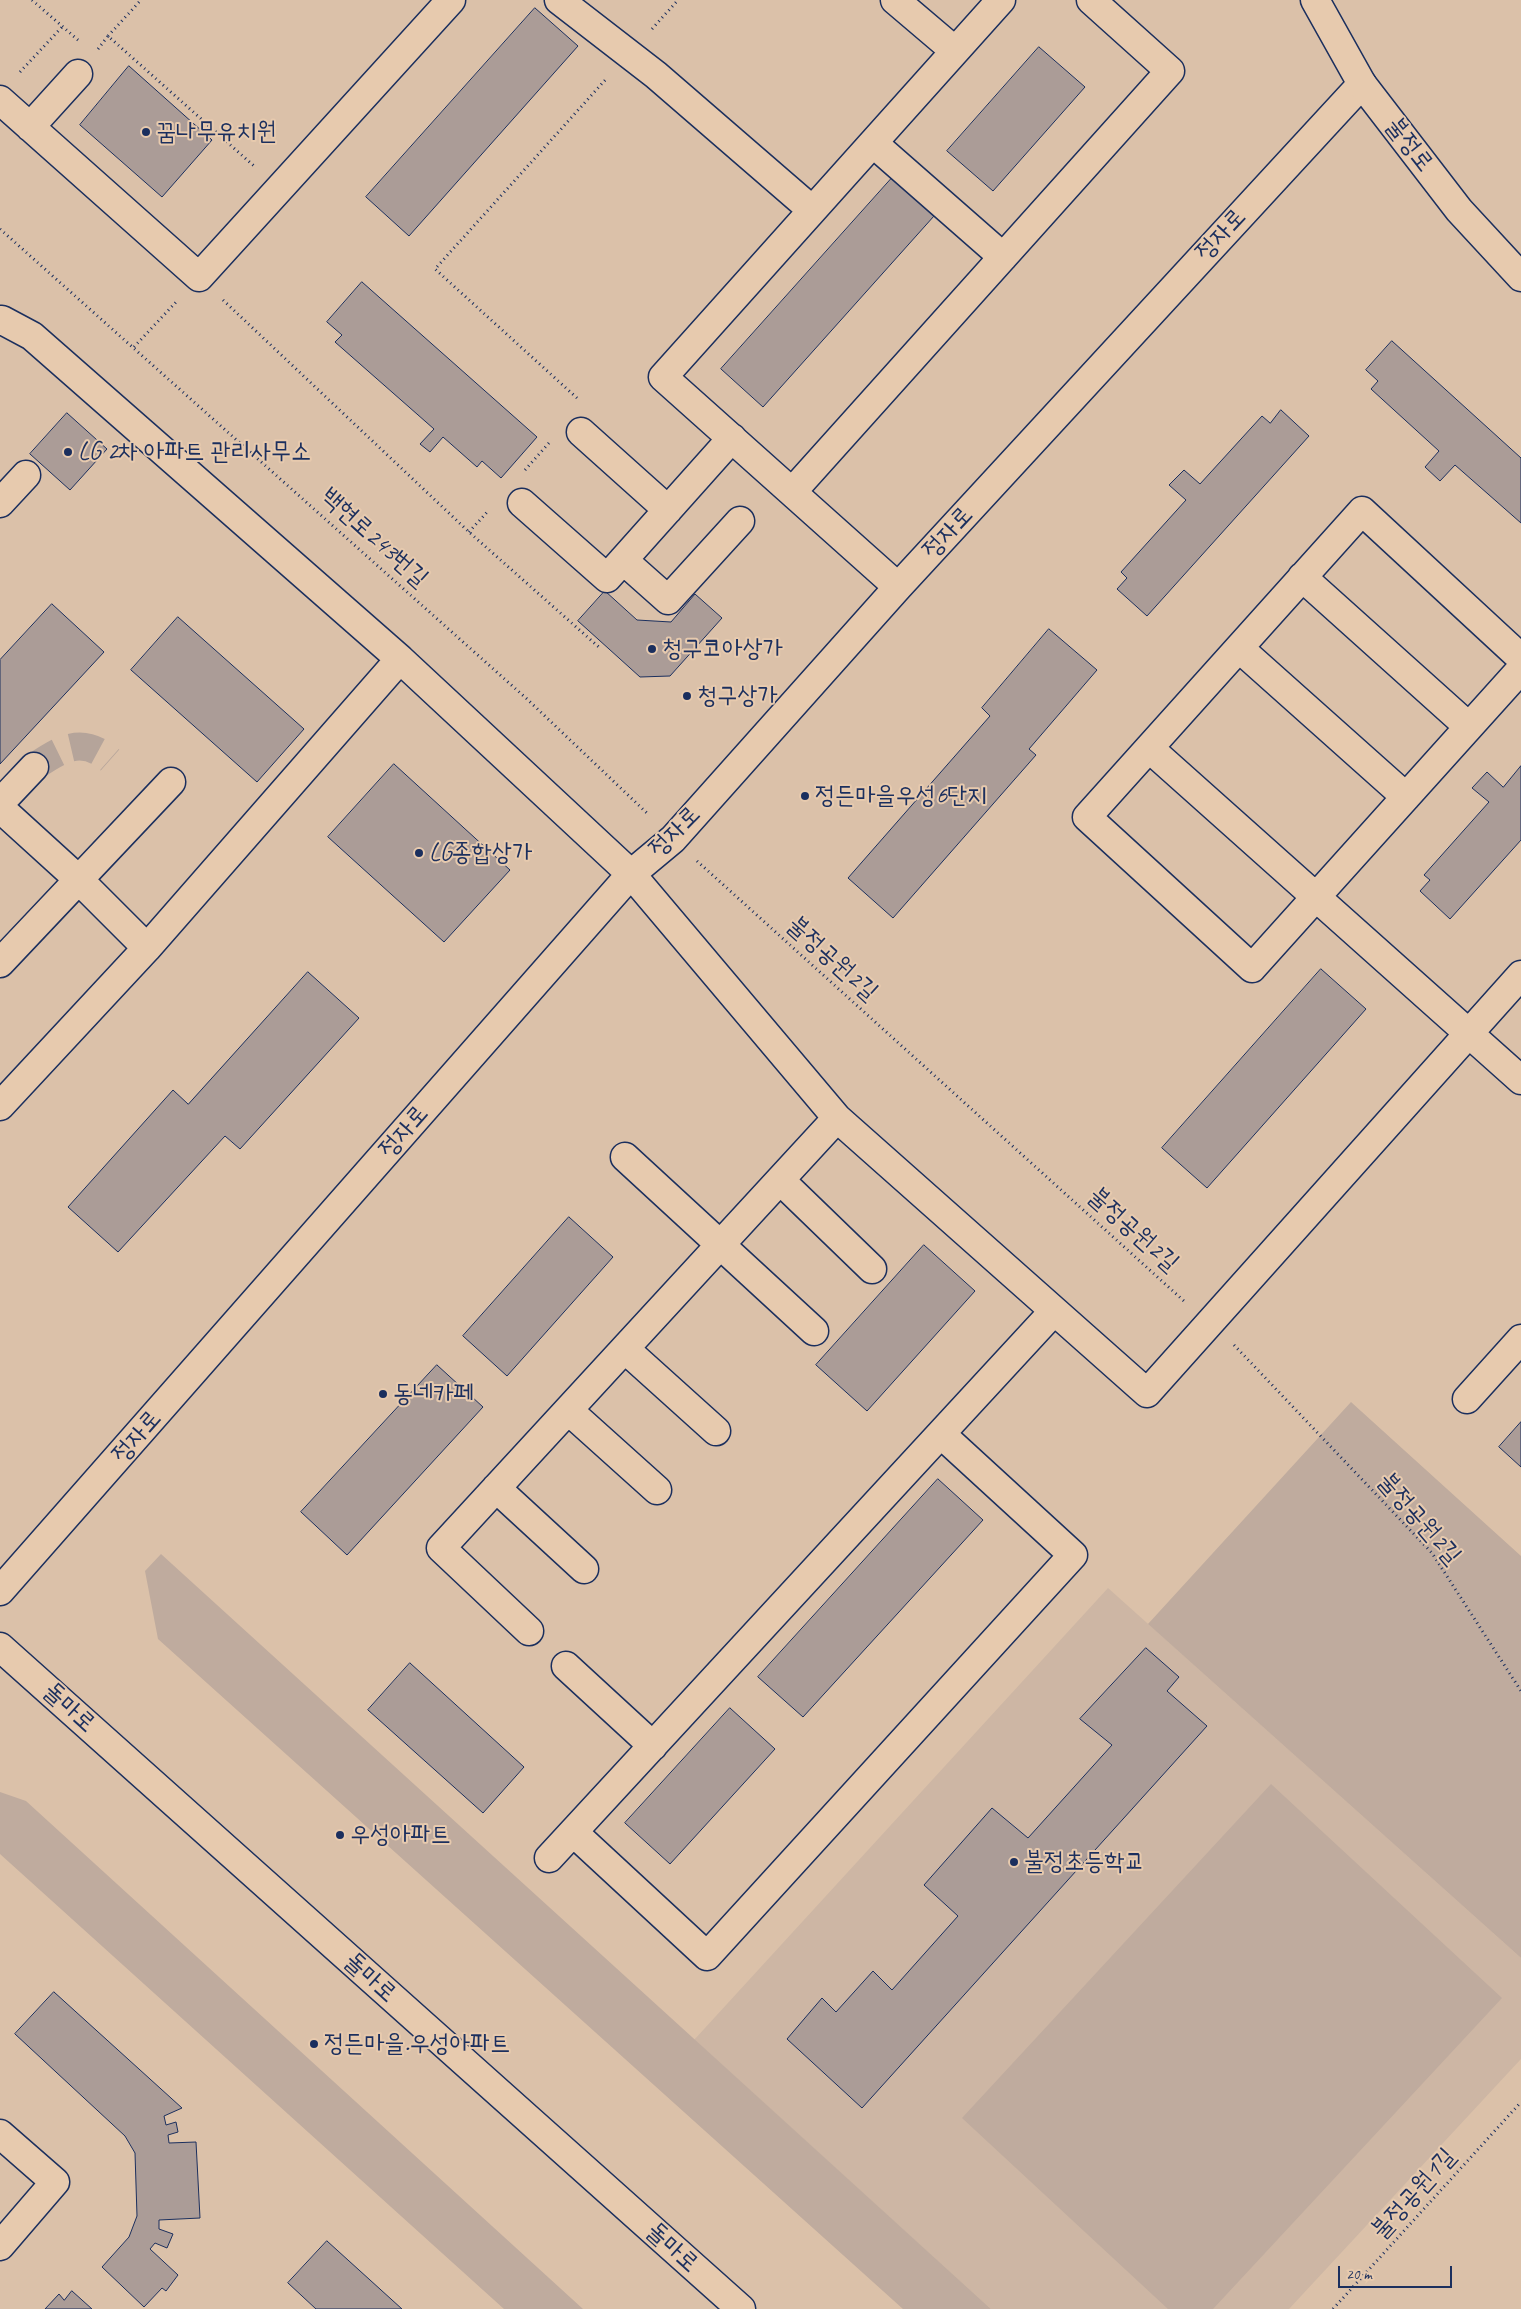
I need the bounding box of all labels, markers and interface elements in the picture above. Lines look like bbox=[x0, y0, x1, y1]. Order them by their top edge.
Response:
street label: 불정로 bbox=[1379, 112, 1439, 178]
place label: 꿈나무유치원 bbox=[156, 117, 277, 147]
marker: 꿈나무유치원 bbox=[140, 126, 152, 138]
street label: 정자로 bbox=[1189, 203, 1253, 267]
place label: LG 2차 아파트 관리사무소 bbox=[78, 437, 311, 467]
marker: LG 2차 아파트 관리사무소 bbox=[62, 446, 74, 458]
street label: 백현로243번길 bbox=[314, 482, 434, 594]
street label: 정자로 bbox=[916, 501, 980, 565]
place label: 청구코아상가 bbox=[662, 634, 783, 664]
marker: 청구코아상가 bbox=[646, 643, 658, 655]
place label: 청구상가 bbox=[697, 681, 777, 711]
marker: 청구상가 bbox=[681, 690, 693, 702]
place label: 정든마을우성6단지 bbox=[815, 781, 987, 811]
marker: 정든마을우성6단지 bbox=[799, 790, 811, 802]
street label: 정자로 bbox=[643, 800, 707, 864]
place label: LG종합상가 bbox=[429, 838, 532, 868]
marker: LG종합상가 bbox=[413, 847, 425, 859]
street label: 불정공원2길 bbox=[780, 910, 884, 1008]
street label: 정자로 bbox=[373, 1099, 435, 1165]
street label: 불정공원2길 bbox=[1081, 1181, 1185, 1279]
place label: 동네카페 bbox=[393, 1379, 473, 1409]
marker: 동네카페 bbox=[377, 1388, 389, 1400]
street label: 정자로 bbox=[106, 1404, 168, 1470]
street label: 불정공원2길 bbox=[1371, 1467, 1467, 1571]
street label: 돌마로 bbox=[37, 1677, 101, 1739]
place label: 우성아파트 bbox=[350, 1820, 451, 1850]
marker: 우성아파트 bbox=[334, 1829, 346, 1841]
place label: 불정초등학교 bbox=[1024, 1847, 1145, 1877]
marker: 불정초등학교 bbox=[1008, 1856, 1020, 1868]
street label: 돌마로 bbox=[338, 1947, 402, 2009]
place label: 정든마을.우성아파트 bbox=[324, 2029, 510, 2059]
marker: 정든마을.우성아파트 bbox=[308, 2038, 320, 2050]
street label: 불정공원1길 bbox=[1365, 2142, 1463, 2246]
street label: 돌마로 bbox=[640, 2217, 704, 2279]
scale bar bbox=[1341, 2256, 1455, 2288]
text: 20 m bbox=[1346, 2265, 1372, 2284]

